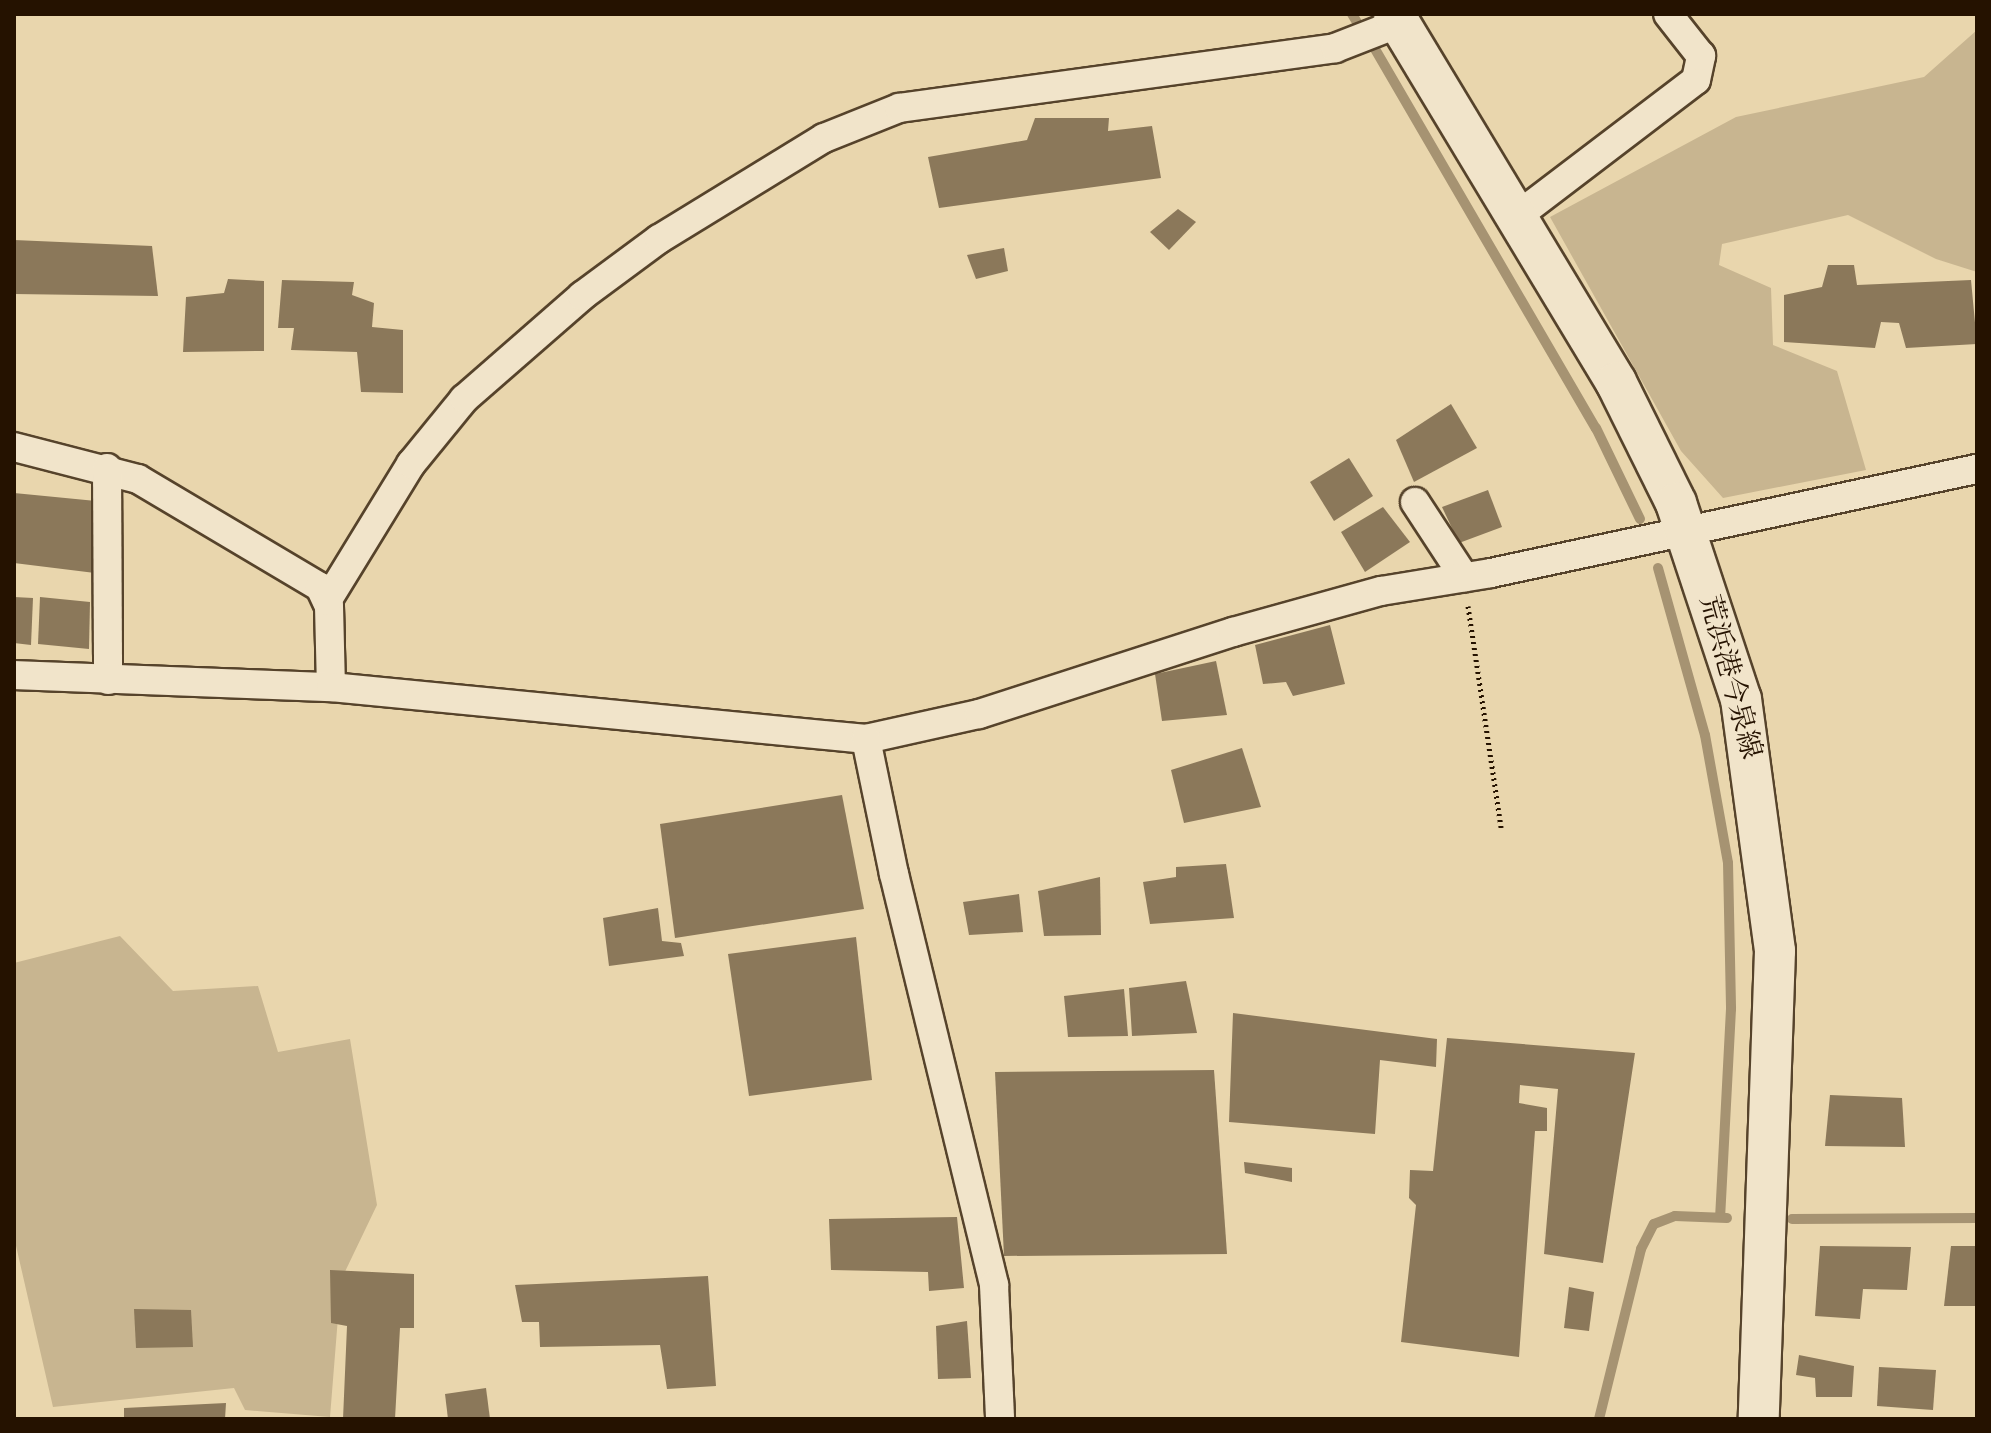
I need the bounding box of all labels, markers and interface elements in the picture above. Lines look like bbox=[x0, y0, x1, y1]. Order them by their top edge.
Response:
street label: 荒浜港今泉線 bbox=[1692, 592, 1768, 762]

